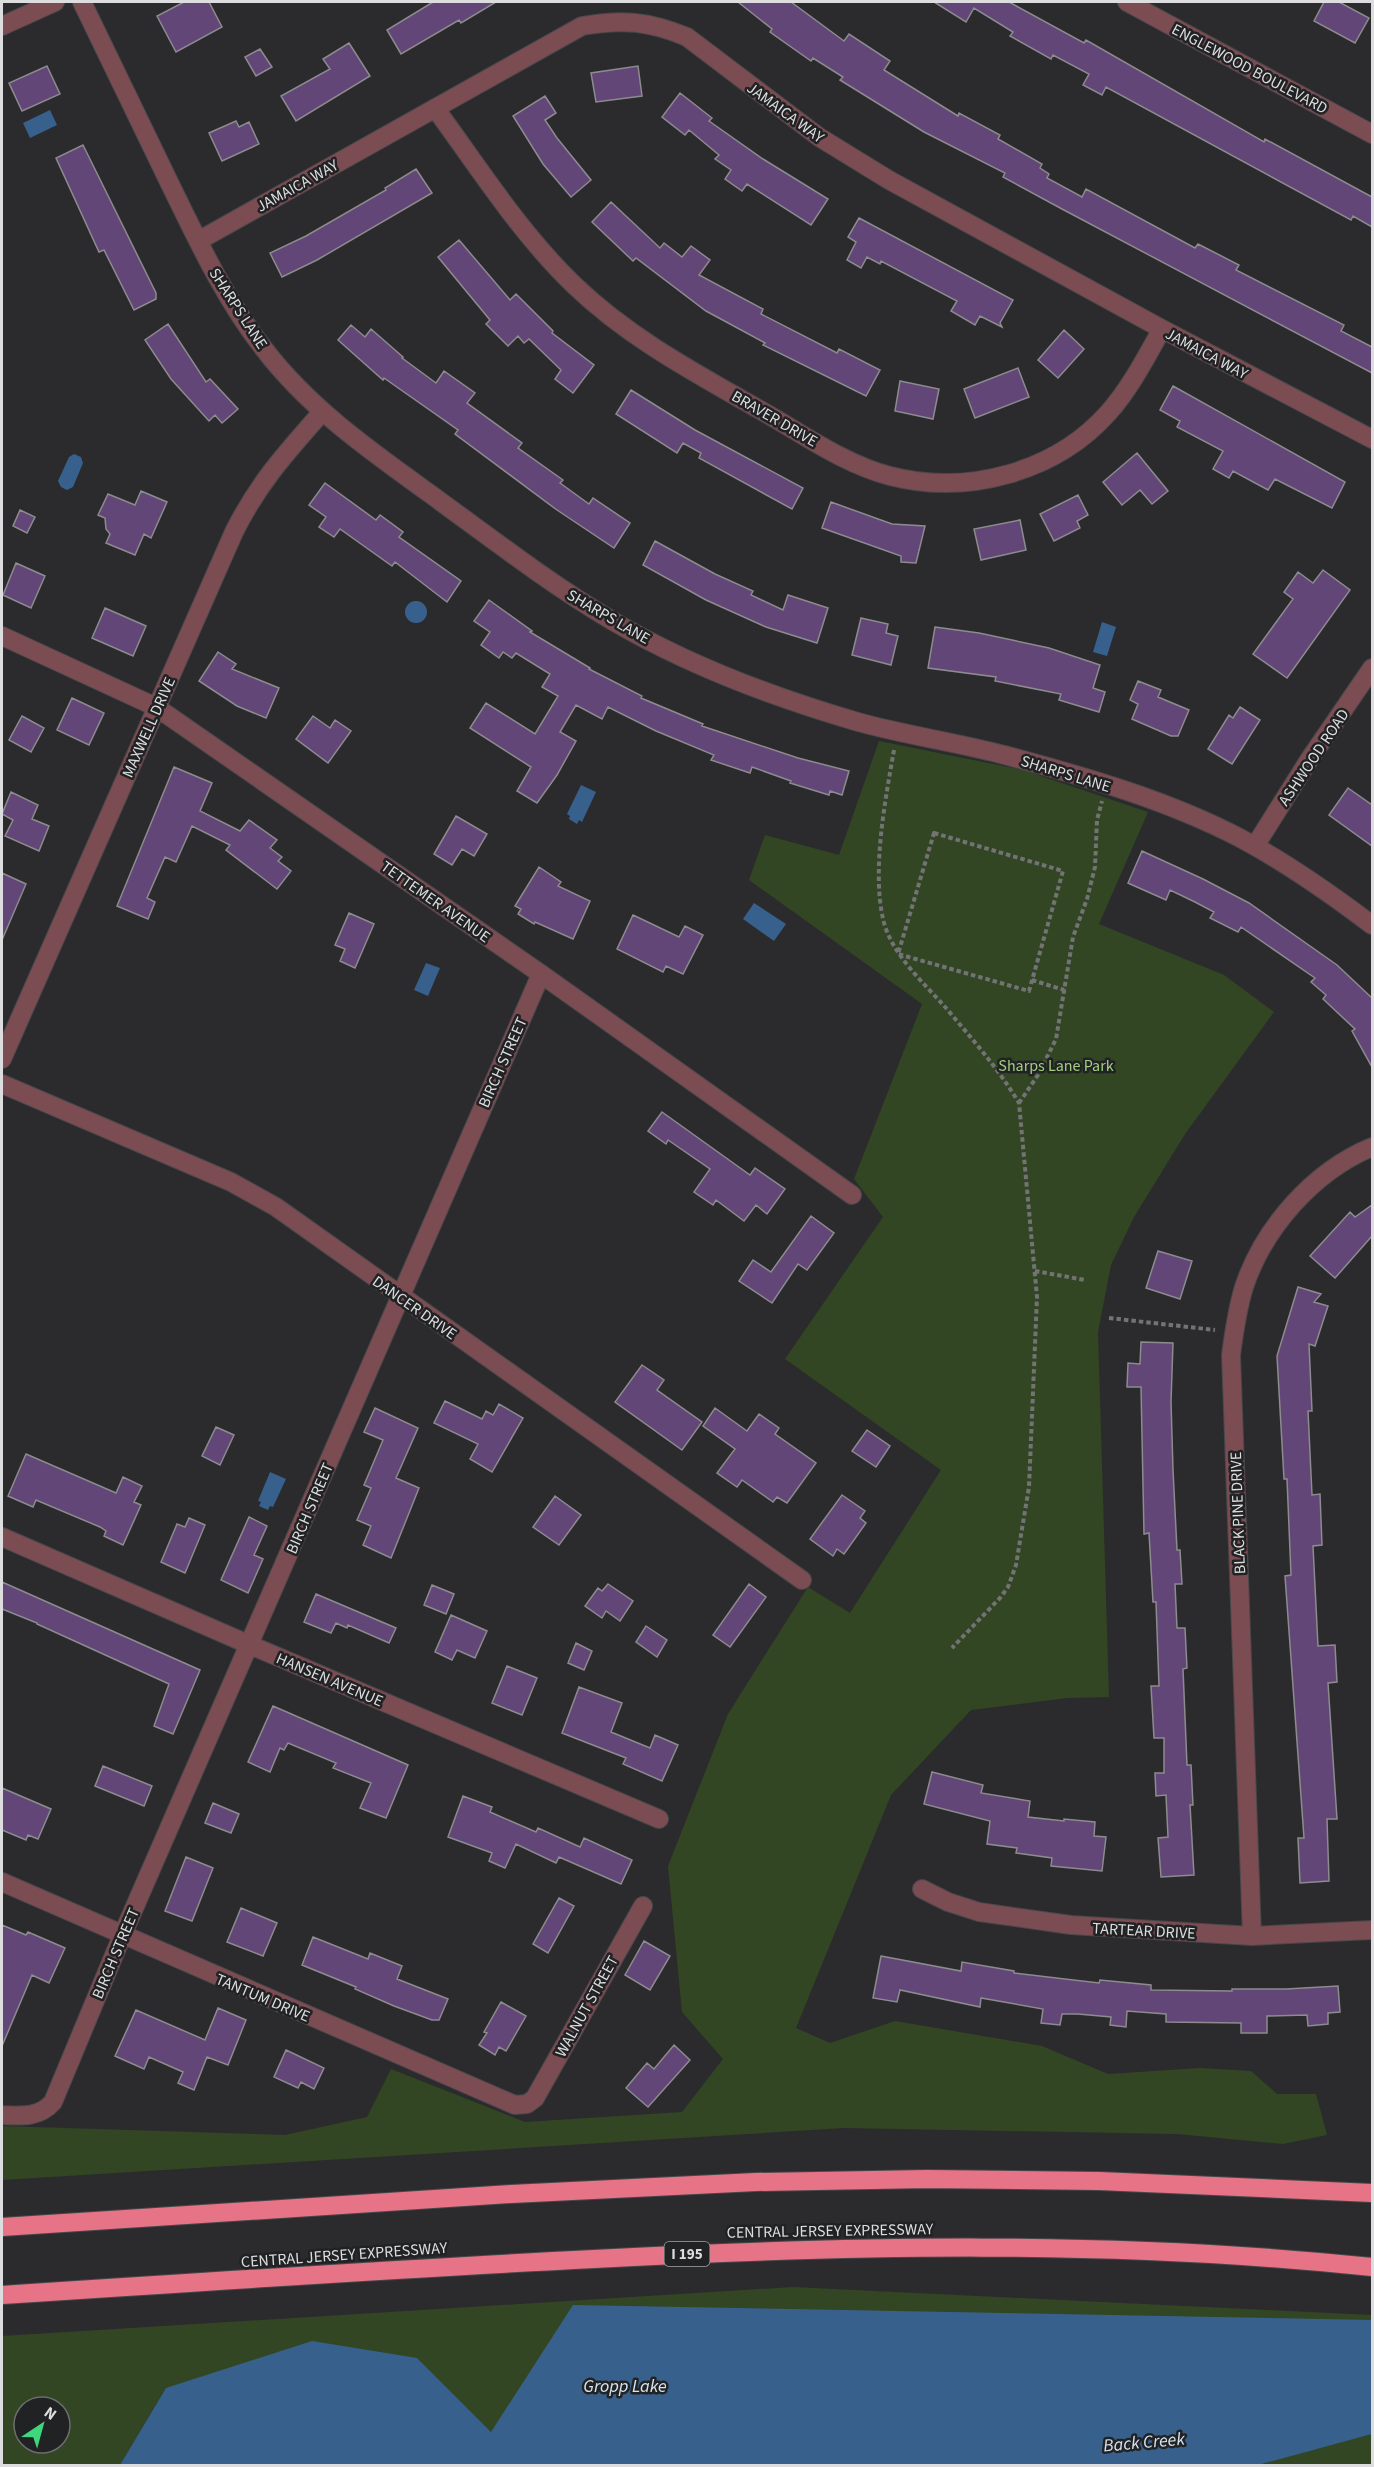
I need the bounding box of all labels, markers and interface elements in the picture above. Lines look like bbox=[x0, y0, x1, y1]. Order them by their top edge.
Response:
street label: ENGLEWOOD BOULEVARD bbox=[1168, 18, 1332, 119]
street label: JAMAICA WAY bbox=[742, 77, 829, 149]
street label: JAMAICA WAY bbox=[253, 154, 343, 217]
street label: SHARPS LANE bbox=[204, 264, 273, 353]
street label: JAMAICA WAY bbox=[1161, 323, 1252, 385]
street label: BRAVER DRIVE bbox=[728, 385, 821, 452]
street label: SHARPS LANE bbox=[563, 584, 654, 650]
street label: MAXWELL DRIVE bbox=[117, 674, 181, 781]
street label: ASHWOOD ROAD bbox=[1273, 705, 1354, 810]
street label: SHARPS LANE bbox=[1018, 750, 1113, 798]
street label: TETTEMER AVENUE bbox=[376, 856, 495, 948]
street label: BIRCH STREET bbox=[473, 1013, 533, 1111]
park label: Sharps Lane Park bbox=[998, 1055, 1114, 1077]
street label: DANCER DRIVE bbox=[368, 1271, 461, 1345]
street label: BLACK PINE DRIVE bbox=[1225, 1451, 1251, 1575]
street label: BIRCH STREET bbox=[281, 1459, 339, 1557]
street label: HANSEN AVENUE bbox=[273, 1647, 386, 1712]
street label: BIRCH STREET bbox=[87, 1904, 145, 2002]
street label: TARTEAR DRIVE bbox=[1092, 1917, 1196, 1945]
street label: WALNUT STREET bbox=[550, 1951, 624, 2061]
street label: TANTUM DRIVE bbox=[212, 1968, 313, 2028]
street label: CENTRAL JERSEY EXPRESSWAY bbox=[726, 2218, 934, 2244]
street label: CENTRAL JERSEY EXPRESSWAY bbox=[240, 2237, 448, 2273]
road number: I 195 bbox=[664, 2242, 710, 2266]
water label: Gropp Lake bbox=[583, 2374, 667, 2399]
north arrow bbox=[12, 2395, 72, 2455]
text: N bbox=[39, 2402, 61, 2426]
water label: Back Creek bbox=[1102, 2426, 1186, 2459]

